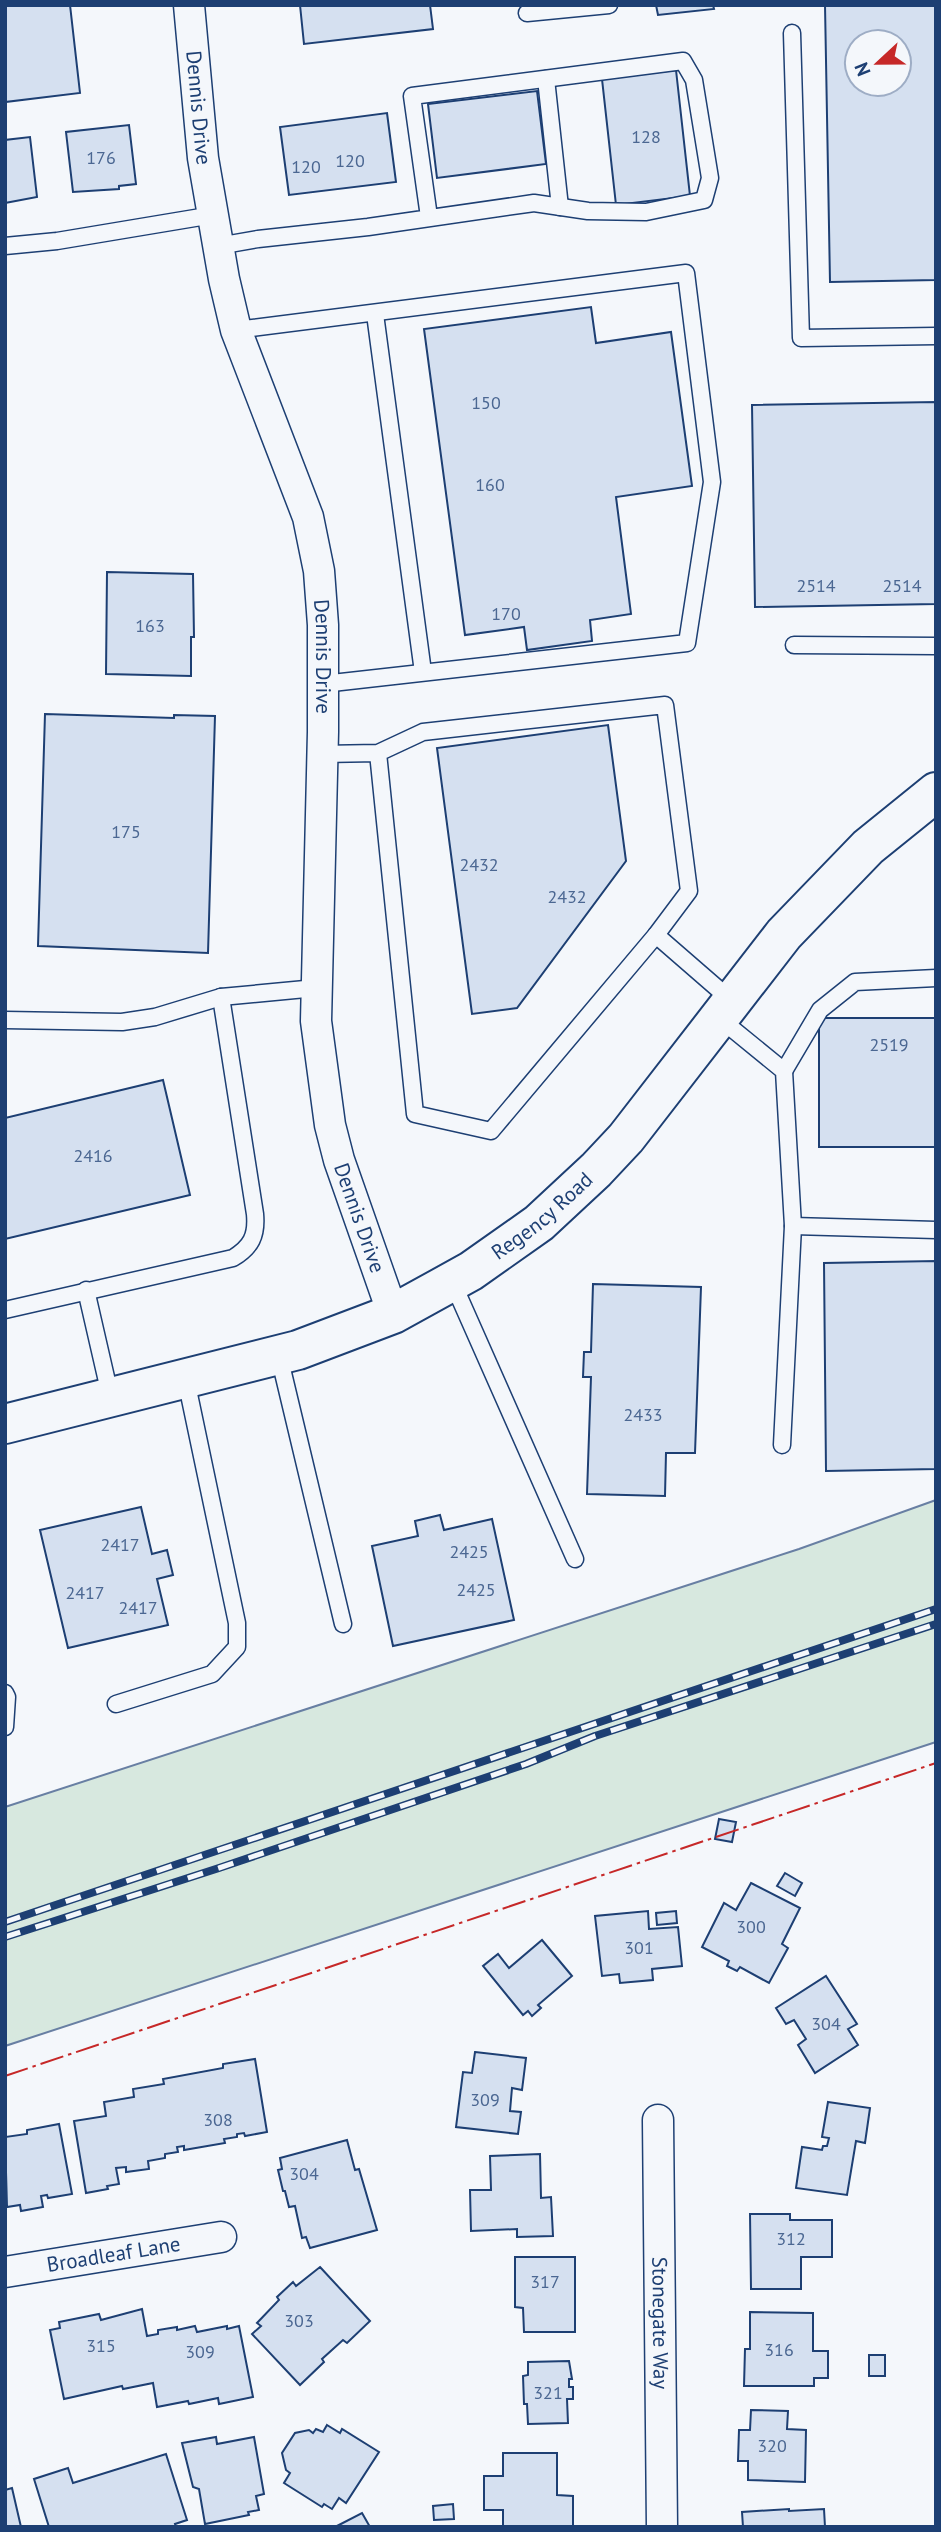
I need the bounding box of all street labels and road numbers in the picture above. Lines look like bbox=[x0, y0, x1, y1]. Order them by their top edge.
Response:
street label: Dennis Drive bbox=[180, 49, 218, 167]
street label: Dennis Drive bbox=[308, 598, 337, 714]
street label: Dennis Drive bbox=[328, 1159, 391, 1276]
street label: Regency Road bbox=[486, 1166, 598, 1265]
street label: Broadleaf Lane bbox=[45, 2230, 182, 2278]
street label: Stonegate Way bbox=[646, 2257, 675, 2390]

